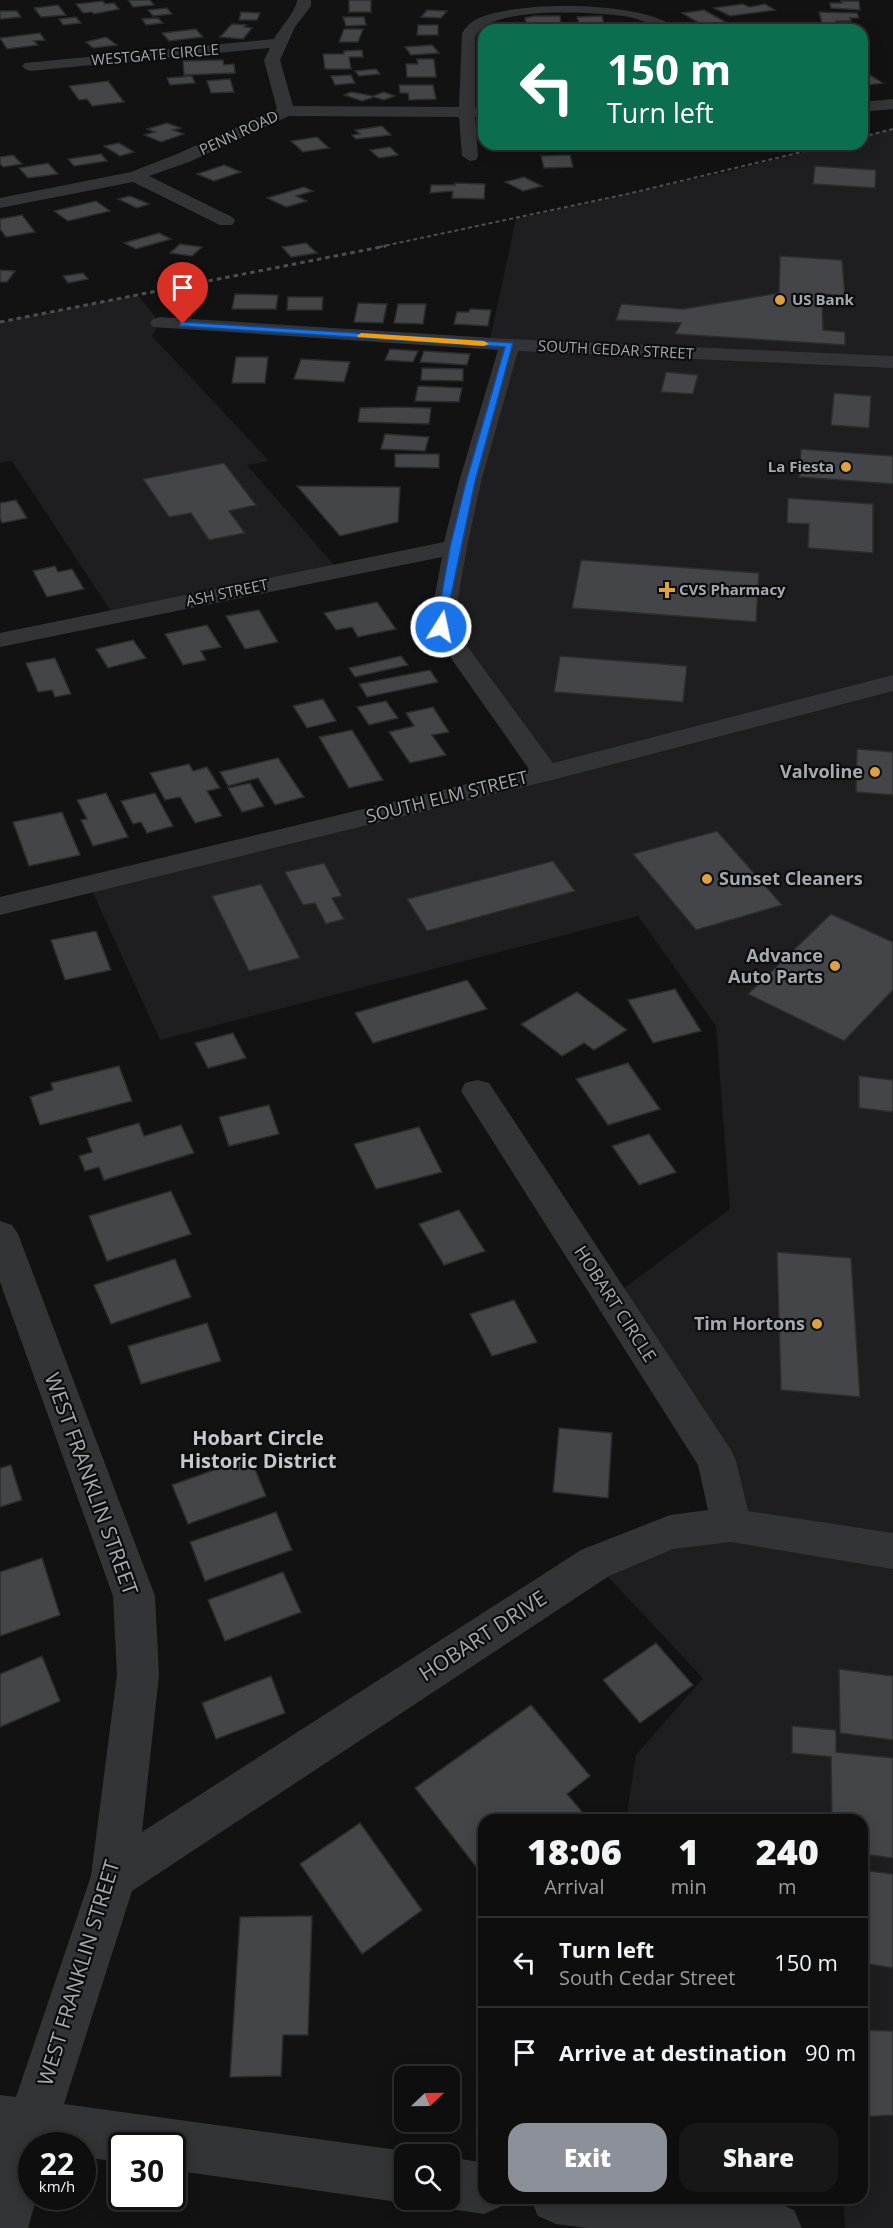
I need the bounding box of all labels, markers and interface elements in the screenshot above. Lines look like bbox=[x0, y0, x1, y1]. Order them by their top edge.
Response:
street label: WESTGATE CIRCLE bbox=[90, 38, 220, 70]
text: 150 m bbox=[607, 40, 731, 97]
icon: left bbox=[508, 48, 586, 126]
text: Turn left bbox=[607, 94, 714, 131]
street label: PENN ROAD bbox=[196, 105, 281, 159]
pin bbox=[157, 262, 208, 324]
icon: arrive bbox=[166, 271, 199, 304]
place label: US Bank bbox=[792, 289, 854, 309]
marker: US Bank bbox=[773, 293, 787, 307]
street label: SOUTH CEDAR STREET bbox=[538, 335, 695, 363]
place label: La Fiesta bbox=[768, 456, 834, 476]
marker: La Fiesta bbox=[839, 460, 853, 474]
street label: ASH STREET bbox=[184, 573, 270, 610]
place label: CVS Pharmacy bbox=[679, 579, 786, 599]
marker: CVS Pharmacy bbox=[660, 583, 674, 597]
position arrow bbox=[409, 595, 473, 659]
place label: Valvoline bbox=[780, 759, 863, 783]
street label: SOUTH ELM STREET bbox=[363, 764, 530, 828]
marker: Valvoline bbox=[868, 765, 882, 779]
place label: Sunset Cleaners bbox=[719, 866, 863, 890]
marker: Sunset Cleaners bbox=[700, 872, 714, 886]
place label: Advance Auto Parts bbox=[728, 943, 823, 988]
marker: Advance Auto Parts bbox=[828, 959, 842, 973]
street label: HOBART CIRCLE bbox=[569, 1241, 662, 1366]
place label: Tim Hortons bbox=[694, 1311, 805, 1335]
marker: Tim Hortons bbox=[810, 1317, 824, 1331]
street label: WEST FRANKLIN STREET bbox=[39, 1369, 145, 1599]
district label: Hobart Circle Historic District bbox=[180, 1424, 337, 1474]
street label: HOBART DRIVE bbox=[413, 1583, 552, 1687]
text: 18:06 bbox=[527, 1827, 622, 1876]
text: 1 bbox=[678, 1827, 699, 1876]
text: 240 bbox=[756, 1827, 819, 1876]
street label: WEST FRANKLIN STREET bbox=[30, 1856, 126, 2089]
text: Arrival bbox=[544, 1873, 605, 1900]
text: min bbox=[671, 1873, 707, 1900]
text: m bbox=[778, 1873, 797, 1900]
text: Turn left bbox=[559, 1934, 654, 1964]
icon: left bbox=[508, 1946, 541, 1979]
text: 150 m bbox=[774, 1947, 838, 1977]
text: South Cedar Street bbox=[559, 1964, 735, 1991]
icon: arrive bbox=[508, 2036, 541, 2069]
text: Arrive at destination bbox=[559, 2037, 787, 2067]
text: 90 m bbox=[805, 2037, 856, 2067]
north arrow bbox=[394, 2066, 460, 2132]
map controls bbox=[394, 2066, 460, 2210]
button: Exit bbox=[508, 2123, 667, 2192]
button: Share bbox=[679, 2123, 838, 2192]
speed limit sign: 30 bbox=[108, 2132, 186, 2210]
text: 22 bbox=[40, 2143, 74, 2184]
button: search bbox=[394, 2144, 460, 2210]
text: km/h bbox=[39, 2176, 75, 2196]

